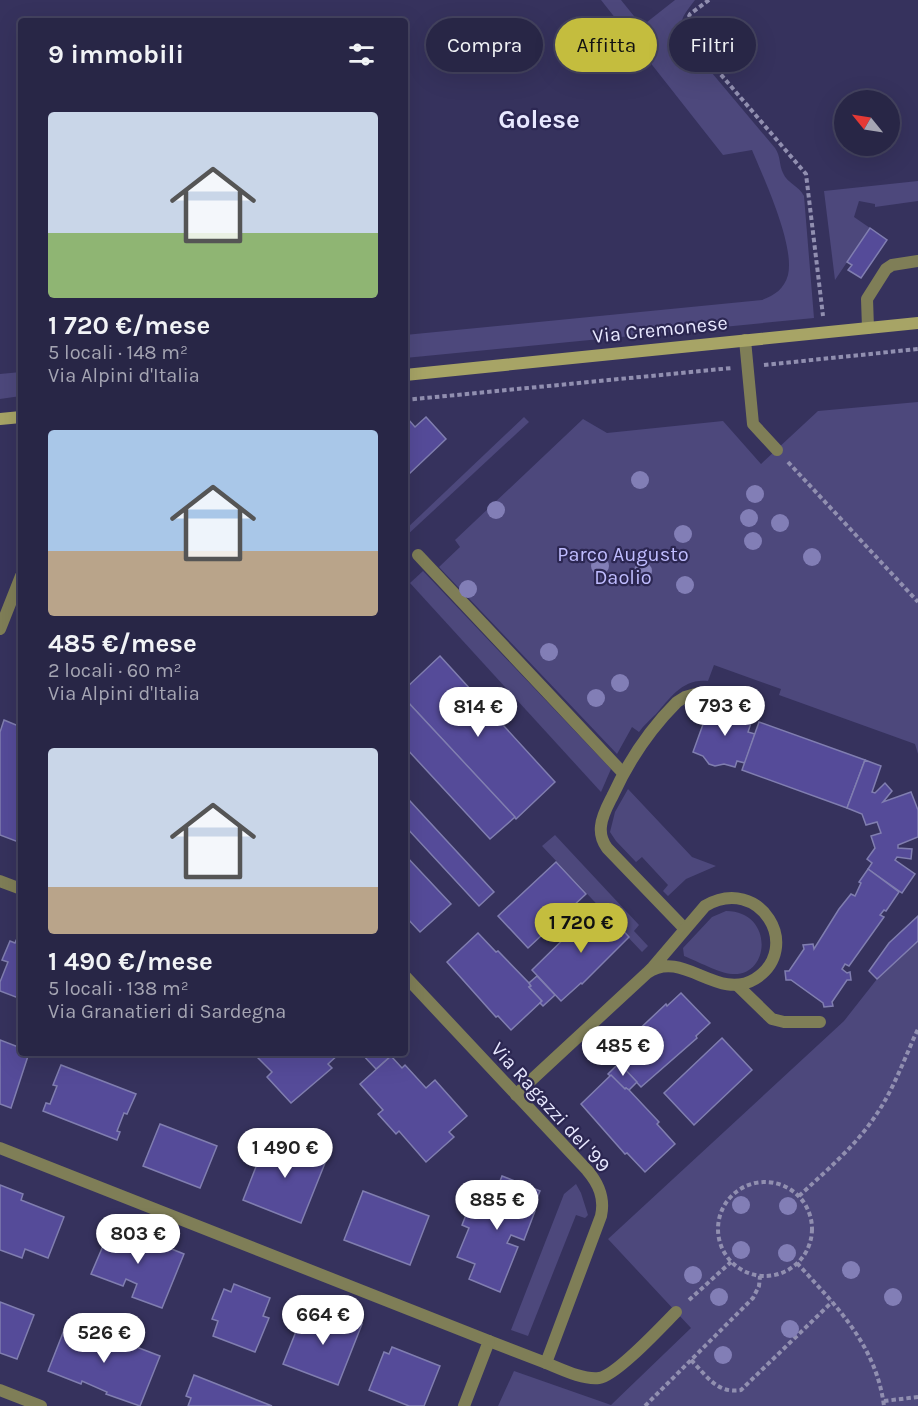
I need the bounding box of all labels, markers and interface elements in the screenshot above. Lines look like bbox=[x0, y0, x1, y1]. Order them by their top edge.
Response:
chip: Compra bbox=[426, 18, 543, 72]
chip: Affitta bbox=[555, 18, 657, 72]
chip: Filtri bbox=[669, 18, 756, 72]
icon: filters bbox=[345, 38, 378, 71]
text: 9 immobili bbox=[48, 39, 184, 70]
north arrow bbox=[834, 90, 900, 156]
map controls bbox=[834, 90, 900, 156]
district label: Golese bbox=[498, 104, 580, 135]
icon: home bbox=[159, 151, 267, 259]
text: 1 720 €/mese bbox=[48, 310, 210, 341]
street label: Via Cremonese bbox=[591, 311, 729, 348]
text: 5 locali · 148 m² bbox=[48, 341, 188, 364]
text: Via Alpini d'Italia bbox=[48, 364, 200, 387]
icon: home bbox=[159, 469, 267, 577]
park label: Parco Augusto Daolio bbox=[557, 543, 689, 589]
text: 485 €/mese bbox=[48, 628, 197, 659]
text: 2 locali · 60 m² bbox=[48, 659, 182, 682]
text: Via Alpini d'Italia bbox=[48, 682, 200, 705]
pin: 793 € bbox=[683, 686, 767, 737]
pin: 814 € bbox=[436, 687, 520, 738]
text: 793 € bbox=[699, 694, 751, 717]
text: 814 € bbox=[453, 695, 503, 718]
icon: home bbox=[159, 787, 267, 895]
pin: 1 720 € bbox=[526, 903, 636, 954]
text: 1 720 € bbox=[549, 911, 613, 934]
text: 1 490 €/mese bbox=[48, 946, 213, 977]
text: 5 locali · 138 m² bbox=[48, 977, 189, 1000]
text: Via Granatieri di Sardegna bbox=[48, 1000, 286, 1023]
pin: 485 € bbox=[581, 1026, 665, 1077]
text: 485 € bbox=[596, 1034, 650, 1057]
street label: Via Ragazzi del '99 bbox=[486, 1038, 615, 1177]
pin: 1 490 € bbox=[230, 1128, 340, 1179]
text: 1 490 € bbox=[252, 1136, 318, 1159]
pin: 885 € bbox=[455, 1180, 539, 1231]
text: 885 € bbox=[469, 1188, 525, 1211]
pin: 803 € bbox=[96, 1214, 180, 1265]
text: 803 € bbox=[110, 1222, 166, 1245]
pin: 664 € bbox=[281, 1295, 365, 1346]
text: 664 € bbox=[296, 1303, 350, 1326]
pin: 526 € bbox=[62, 1313, 146, 1364]
text: 526 € bbox=[77, 1321, 131, 1344]

